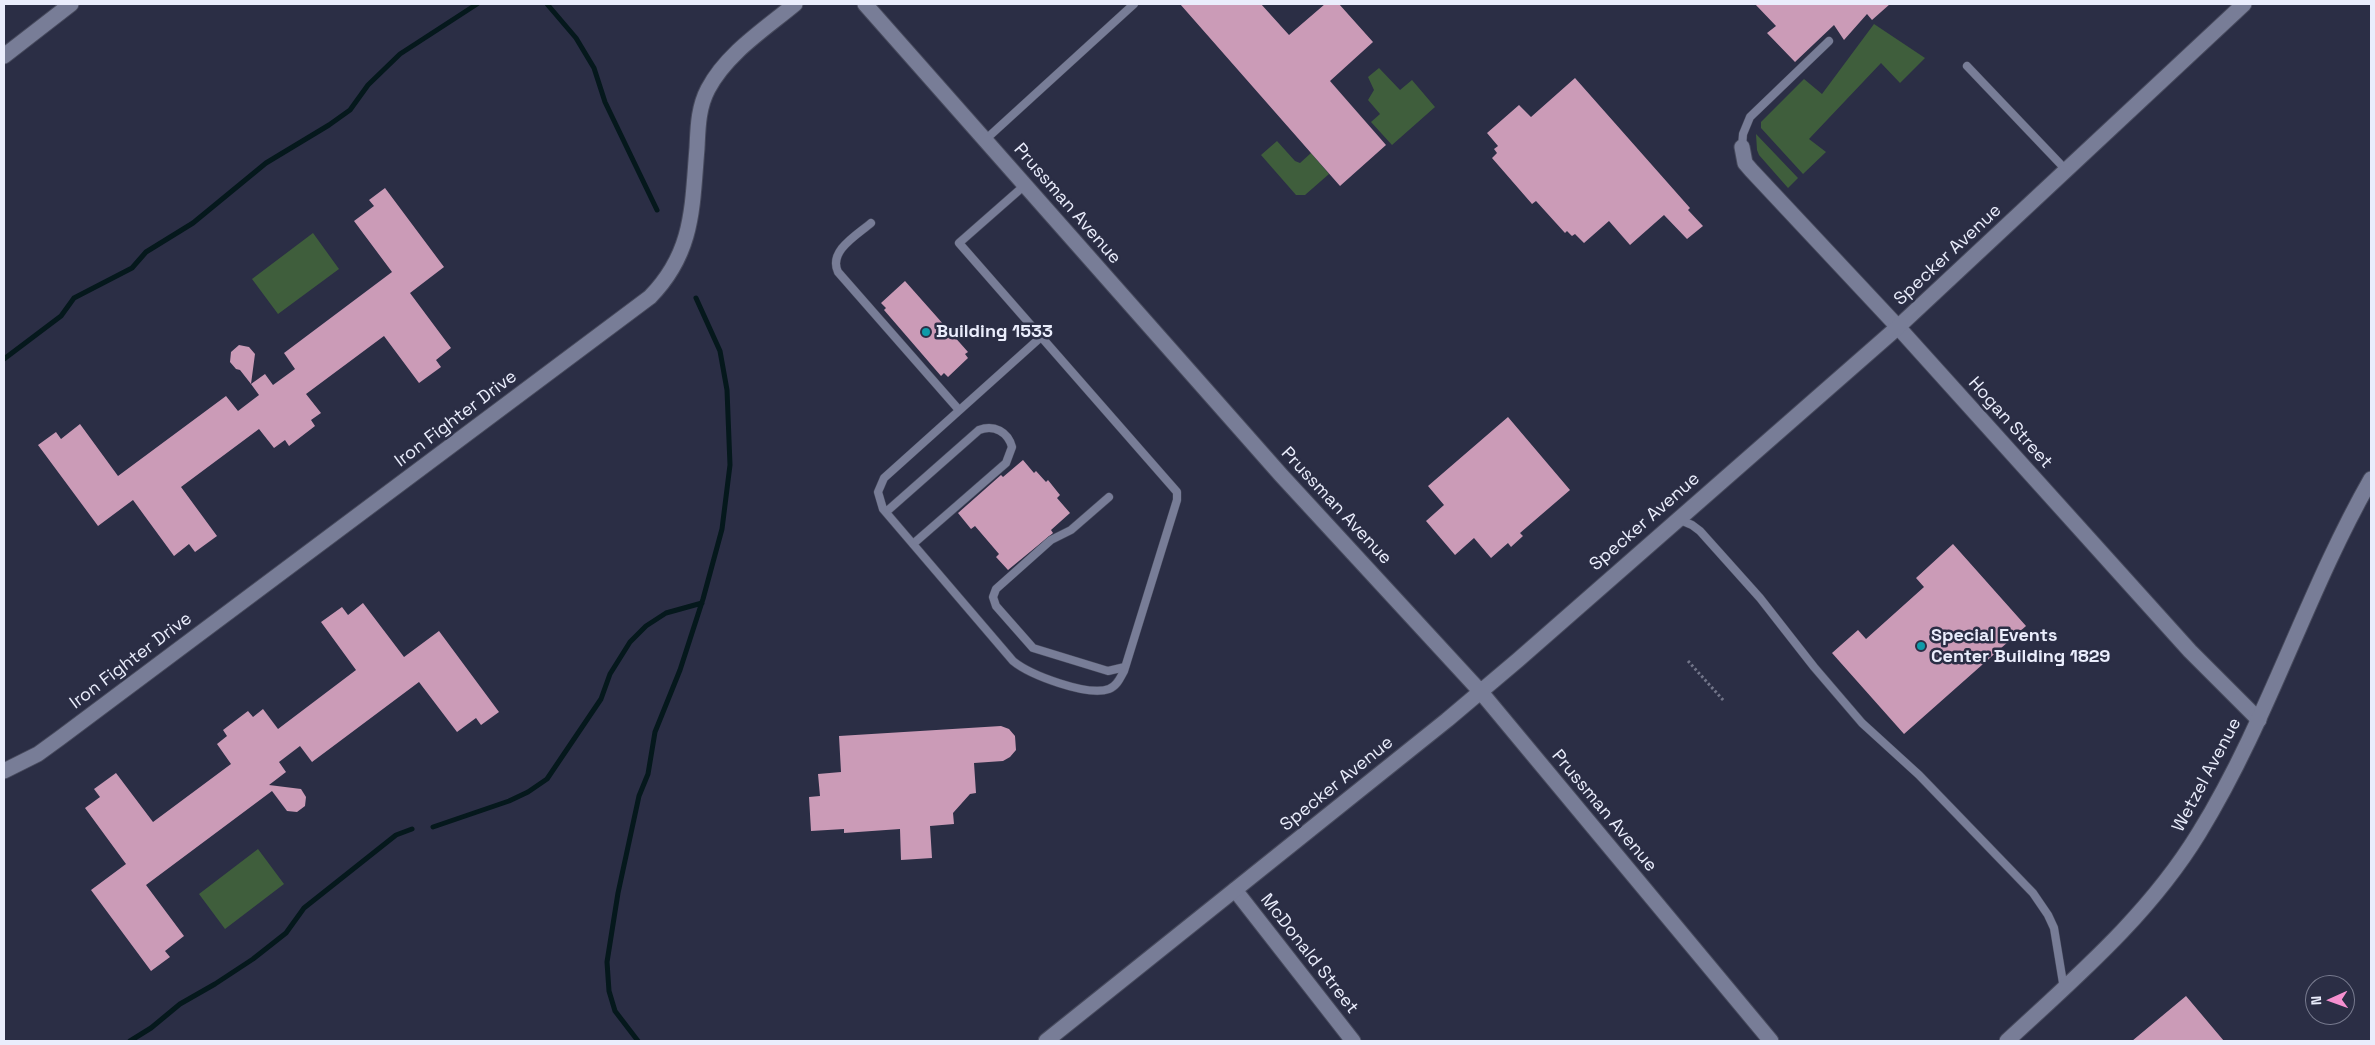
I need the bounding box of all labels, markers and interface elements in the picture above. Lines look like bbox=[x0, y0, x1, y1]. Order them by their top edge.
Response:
street label: Prussman Avenue bbox=[1009, 139, 1125, 269]
street label: Specker Avenue bbox=[1890, 200, 2006, 310]
place label: Building 1533 bbox=[936, 321, 1053, 343]
marker: Building 1533 bbox=[920, 326, 932, 338]
street label: Iron Fighter Drive bbox=[391, 366, 521, 472]
street label: Hogan Street bbox=[1963, 373, 2057, 473]
street label: Prussman Avenue bbox=[1276, 443, 1396, 569]
street label: Specker Avenue bbox=[1586, 468, 1704, 576]
street label: Iron Fighter Drive bbox=[66, 608, 196, 714]
place label: Special Events Center Building 1829 bbox=[1931, 625, 2110, 668]
marker: Special Events Center Building 1829 bbox=[1915, 640, 1927, 652]
street label: Wetzel Avenue bbox=[2168, 714, 2246, 836]
street label: Specker Avenue bbox=[1276, 732, 1398, 836]
street label: Prussman Avenue bbox=[1547, 746, 1661, 876]
street label: McDonald Street bbox=[1255, 890, 1363, 1018]
north arrow bbox=[2305, 975, 2355, 1025]
text: N bbox=[2307, 995, 2325, 1006]

